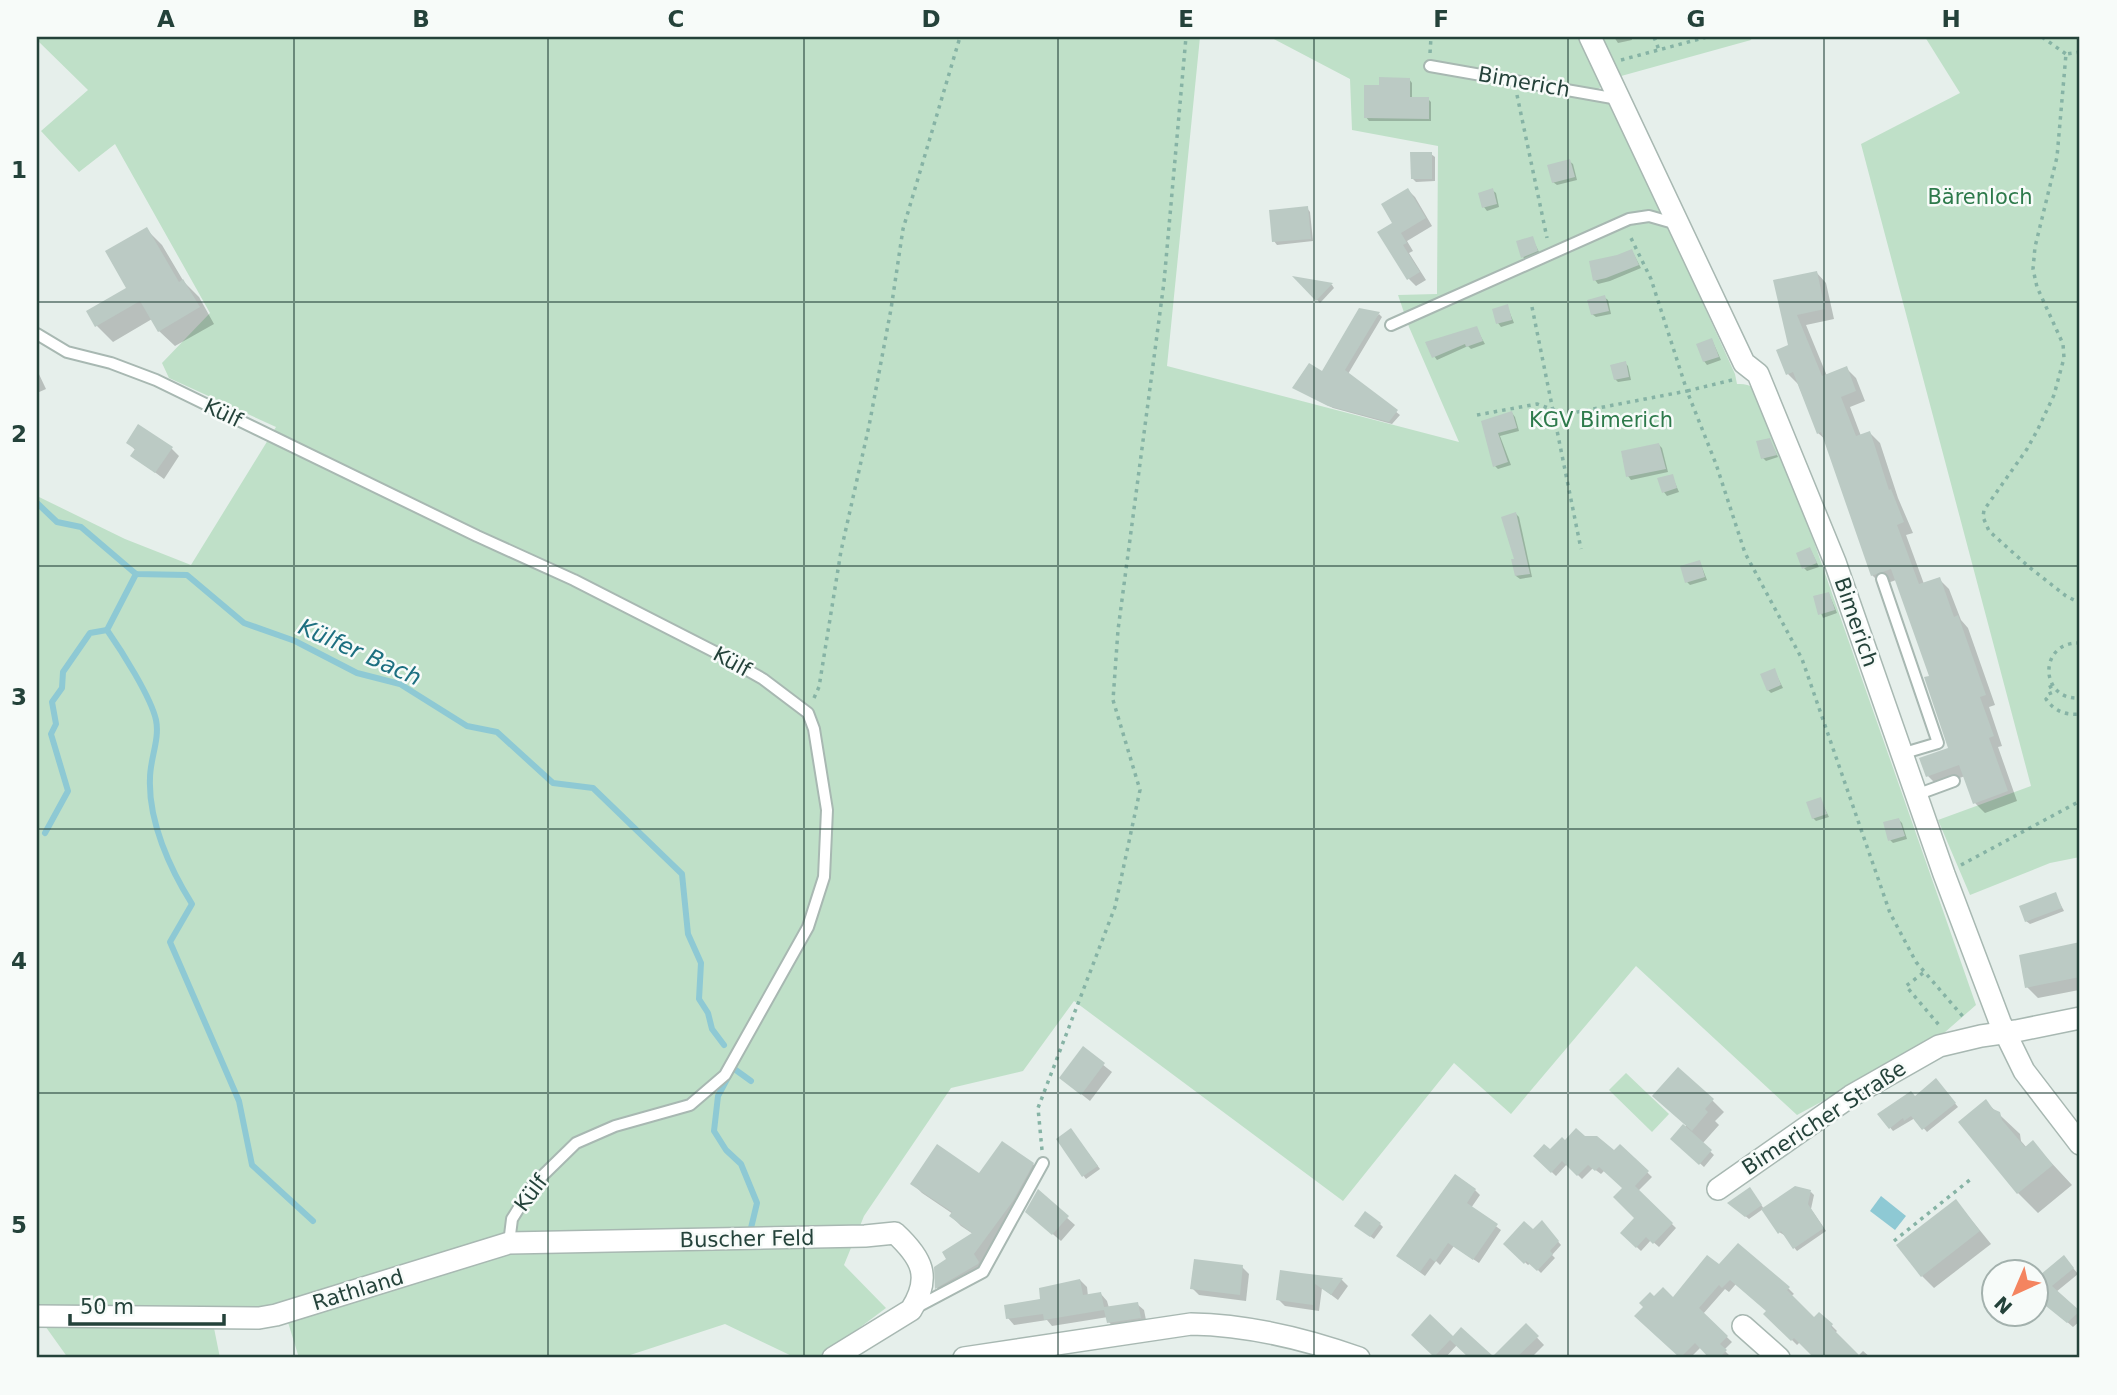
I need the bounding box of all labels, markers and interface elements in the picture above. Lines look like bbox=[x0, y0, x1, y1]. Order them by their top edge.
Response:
text: A bbox=[157, 6, 175, 32]
text: B bbox=[412, 6, 430, 32]
text: C bbox=[668, 6, 684, 32]
text: D bbox=[921, 6, 941, 32]
text: E bbox=[1178, 6, 1194, 32]
text: F bbox=[1433, 6, 1449, 32]
text: G bbox=[1687, 6, 1705, 32]
text: H bbox=[1941, 6, 1961, 32]
street label: Bimerich bbox=[1476, 62, 1572, 102]
text: 1 bbox=[11, 157, 27, 183]
park label: Bärenloch bbox=[1927, 185, 2033, 209]
street label: Külf bbox=[200, 394, 246, 433]
park label: KGV Bimerich bbox=[1529, 408, 1673, 432]
text: 2 bbox=[11, 421, 27, 447]
street label: Bimerich bbox=[1830, 574, 1882, 670]
water label: Külfer Bach bbox=[295, 613, 425, 691]
street label: Külf bbox=[709, 642, 756, 682]
text: 3 bbox=[11, 684, 27, 710]
text: 4 bbox=[11, 948, 27, 974]
street label: Bimericher Straße bbox=[1738, 1056, 1910, 1180]
street label: Külf bbox=[510, 1170, 553, 1216]
text: 5 bbox=[11, 1212, 27, 1238]
street label: Buscher Feld bbox=[679, 1226, 815, 1252]
north arrow bbox=[1980, 1258, 2050, 1328]
street label: Rathland bbox=[310, 1265, 406, 1315]
scale bar bbox=[70, 1283, 224, 1327]
text: N bbox=[1990, 1292, 2017, 1319]
text: 50 m bbox=[80, 1295, 134, 1319]

